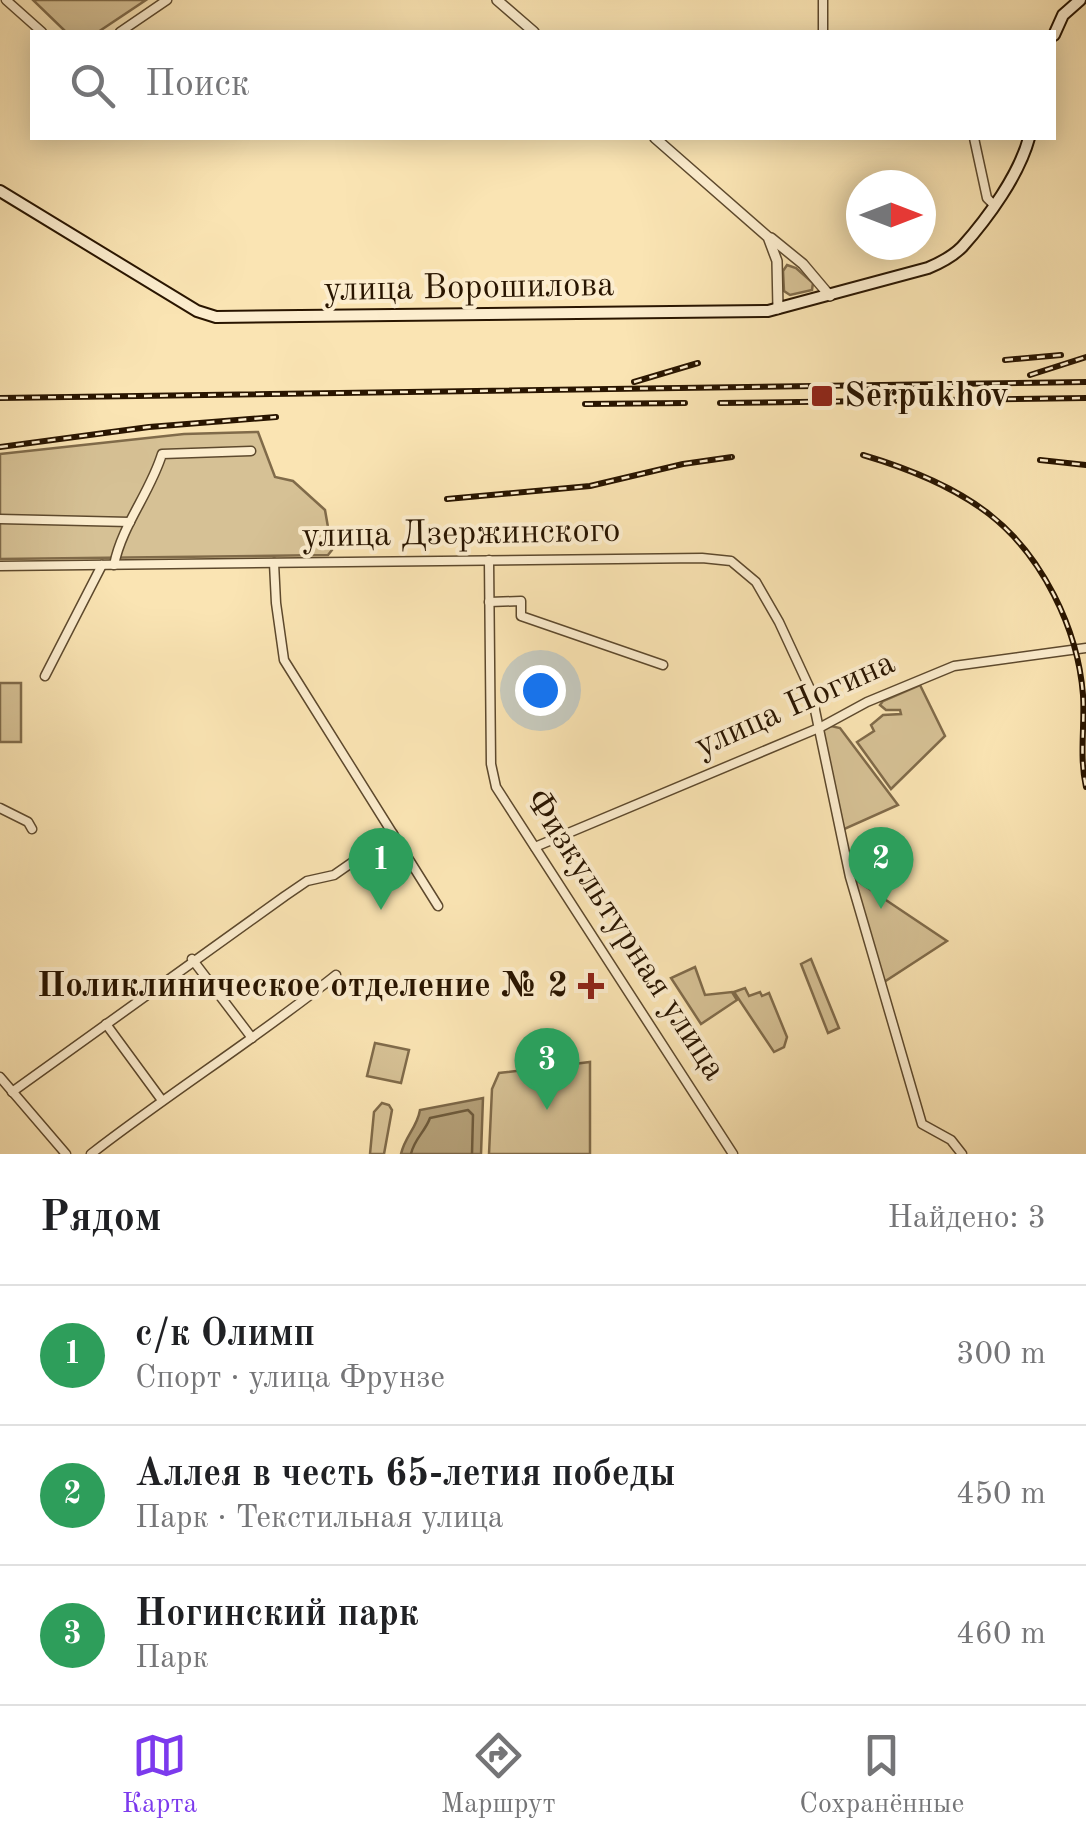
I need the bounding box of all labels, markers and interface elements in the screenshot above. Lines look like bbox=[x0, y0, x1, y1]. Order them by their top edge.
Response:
search box bbox=[30, 30, 1056, 140]
icon: search bbox=[65, 58, 120, 113]
text: Поиск bbox=[145, 66, 250, 104]
north arrow bbox=[846, 170, 936, 260]
street label: улица Ворошилова bbox=[323, 268, 615, 308]
place label: Serpukhov bbox=[844, 379, 1009, 414]
marker: Serpukhov bbox=[809, 383, 835, 409]
street label: улица Дзержинского bbox=[301, 514, 621, 554]
street label: улица Ногина bbox=[690, 645, 900, 765]
your location bbox=[515, 665, 566, 716]
street label: Физкультурная улица bbox=[518, 783, 732, 1087]
pin: 2 bbox=[848, 826, 914, 909]
pin: 1 bbox=[348, 828, 414, 910]
place label: Поликлиническое отделение № 2 bbox=[37, 969, 568, 1004]
marker: Поликлиническое отделение № 2 bbox=[578, 973, 604, 999]
pin: 3 bbox=[514, 1028, 580, 1110]
text: Рядом bbox=[40, 1198, 162, 1240]
text: Найдено: 3 bbox=[887, 1203, 1046, 1235]
text: с/к Олимп bbox=[135, 1316, 315, 1354]
text: 1 bbox=[63, 1339, 82, 1371]
text: 300 m bbox=[956, 1339, 1046, 1371]
text: Спорт · улица Фрунзе bbox=[135, 1363, 445, 1395]
text: Аллея в честь 65-летия победы bbox=[135, 1456, 675, 1494]
text: 2 bbox=[63, 1479, 82, 1511]
text: 450 m bbox=[956, 1479, 1046, 1511]
text: Парк · Текстильная улица bbox=[135, 1503, 503, 1535]
text: Ногинский парк bbox=[135, 1596, 419, 1634]
text: 3 bbox=[63, 1619, 82, 1651]
text: 460 m bbox=[956, 1619, 1046, 1651]
text: Парк bbox=[135, 1643, 209, 1675]
tab: Карта bbox=[122, 1728, 197, 1823]
tab: Маршрут bbox=[441, 1728, 556, 1823]
tab: Сохранённые bbox=[799, 1728, 964, 1823]

